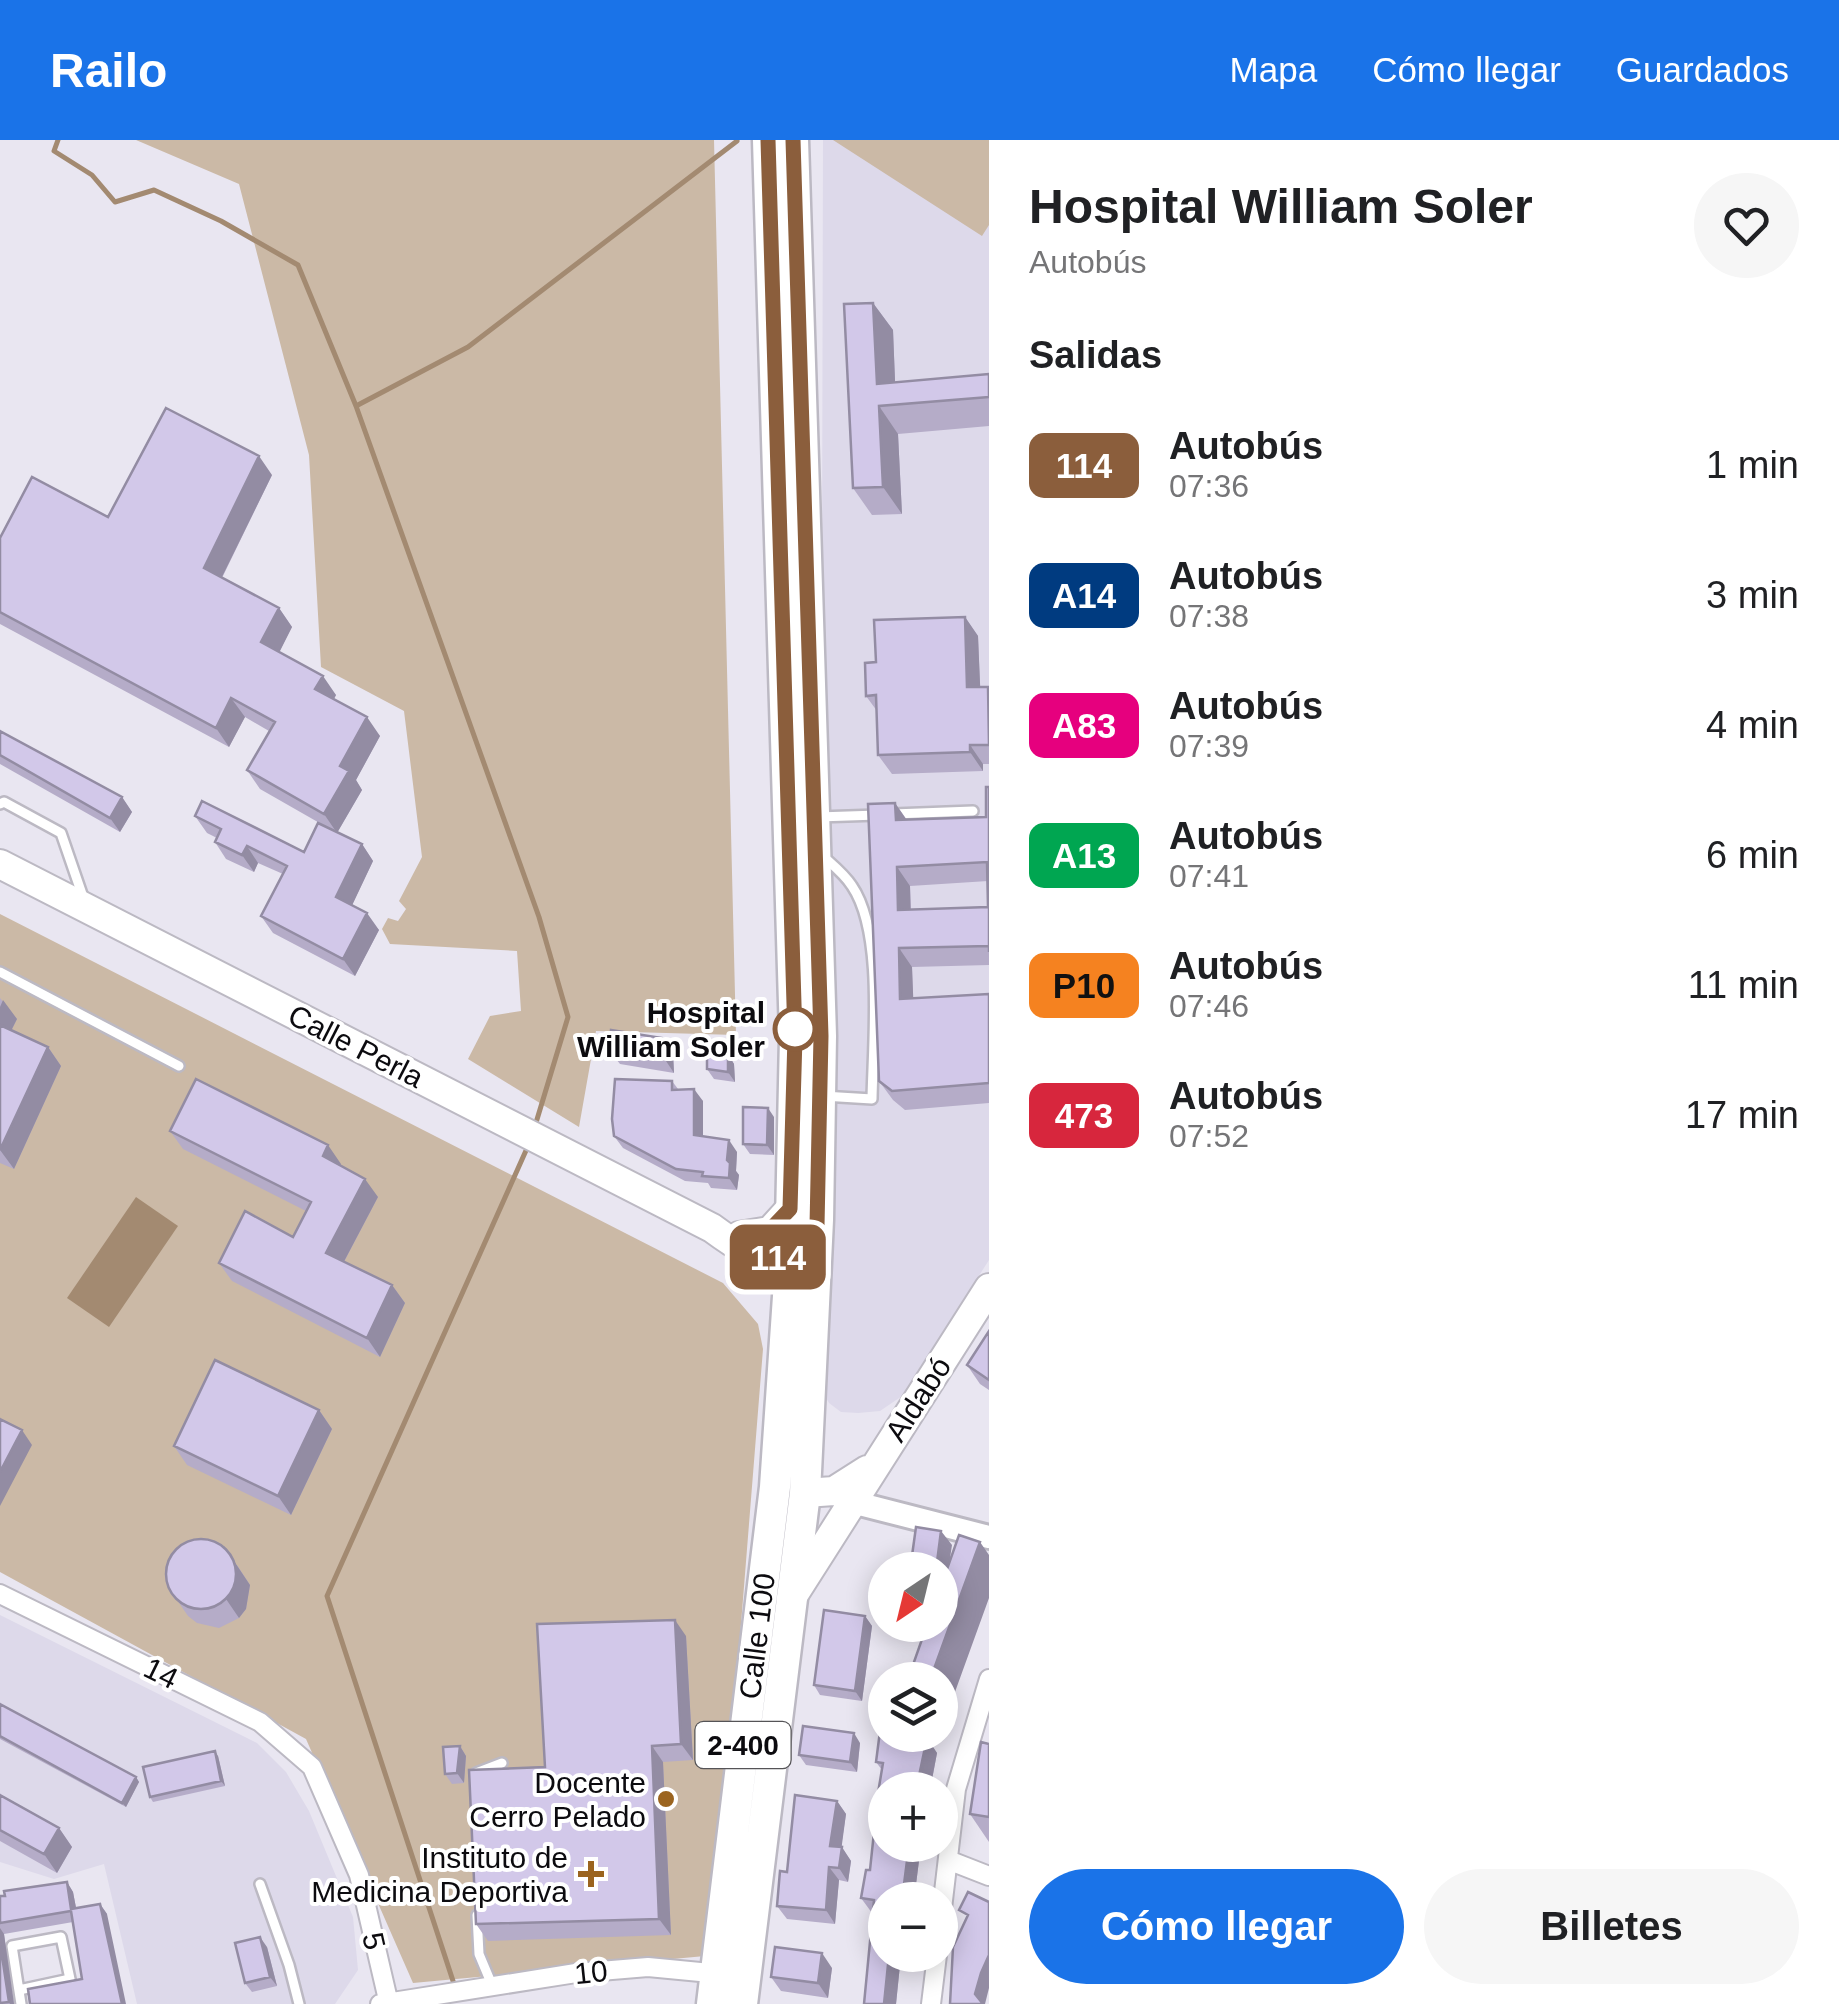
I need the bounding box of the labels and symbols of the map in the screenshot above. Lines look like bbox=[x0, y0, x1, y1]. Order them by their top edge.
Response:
place label: Hospital William Soler bbox=[577, 996, 765, 1063]
street label: Calle Perla bbox=[283, 998, 429, 1094]
marker: Hospital William Soler bbox=[774, 1008, 816, 1050]
line badge: 114 bbox=[720, 1224, 836, 1290]
street label: Aldabó bbox=[879, 1351, 957, 1447]
north arrow bbox=[868, 1552, 958, 1642]
street label: Calle 100 bbox=[733, 1571, 781, 1701]
street label: 14 bbox=[139, 1651, 183, 1695]
road number: 2-400 bbox=[696, 1722, 790, 1768]
place label: Docente Cerro Pelado bbox=[469, 1766, 646, 1833]
marker: Docente Cerro Pelado bbox=[655, 1788, 677, 1810]
place label: Instituto de Medicina Deportiva bbox=[311, 1841, 568, 1908]
marker: Instituto de Medicina Deportiva bbox=[578, 1861, 604, 1887]
street label: 5 bbox=[356, 1929, 392, 1953]
street label: 10 bbox=[573, 1954, 609, 1990]

